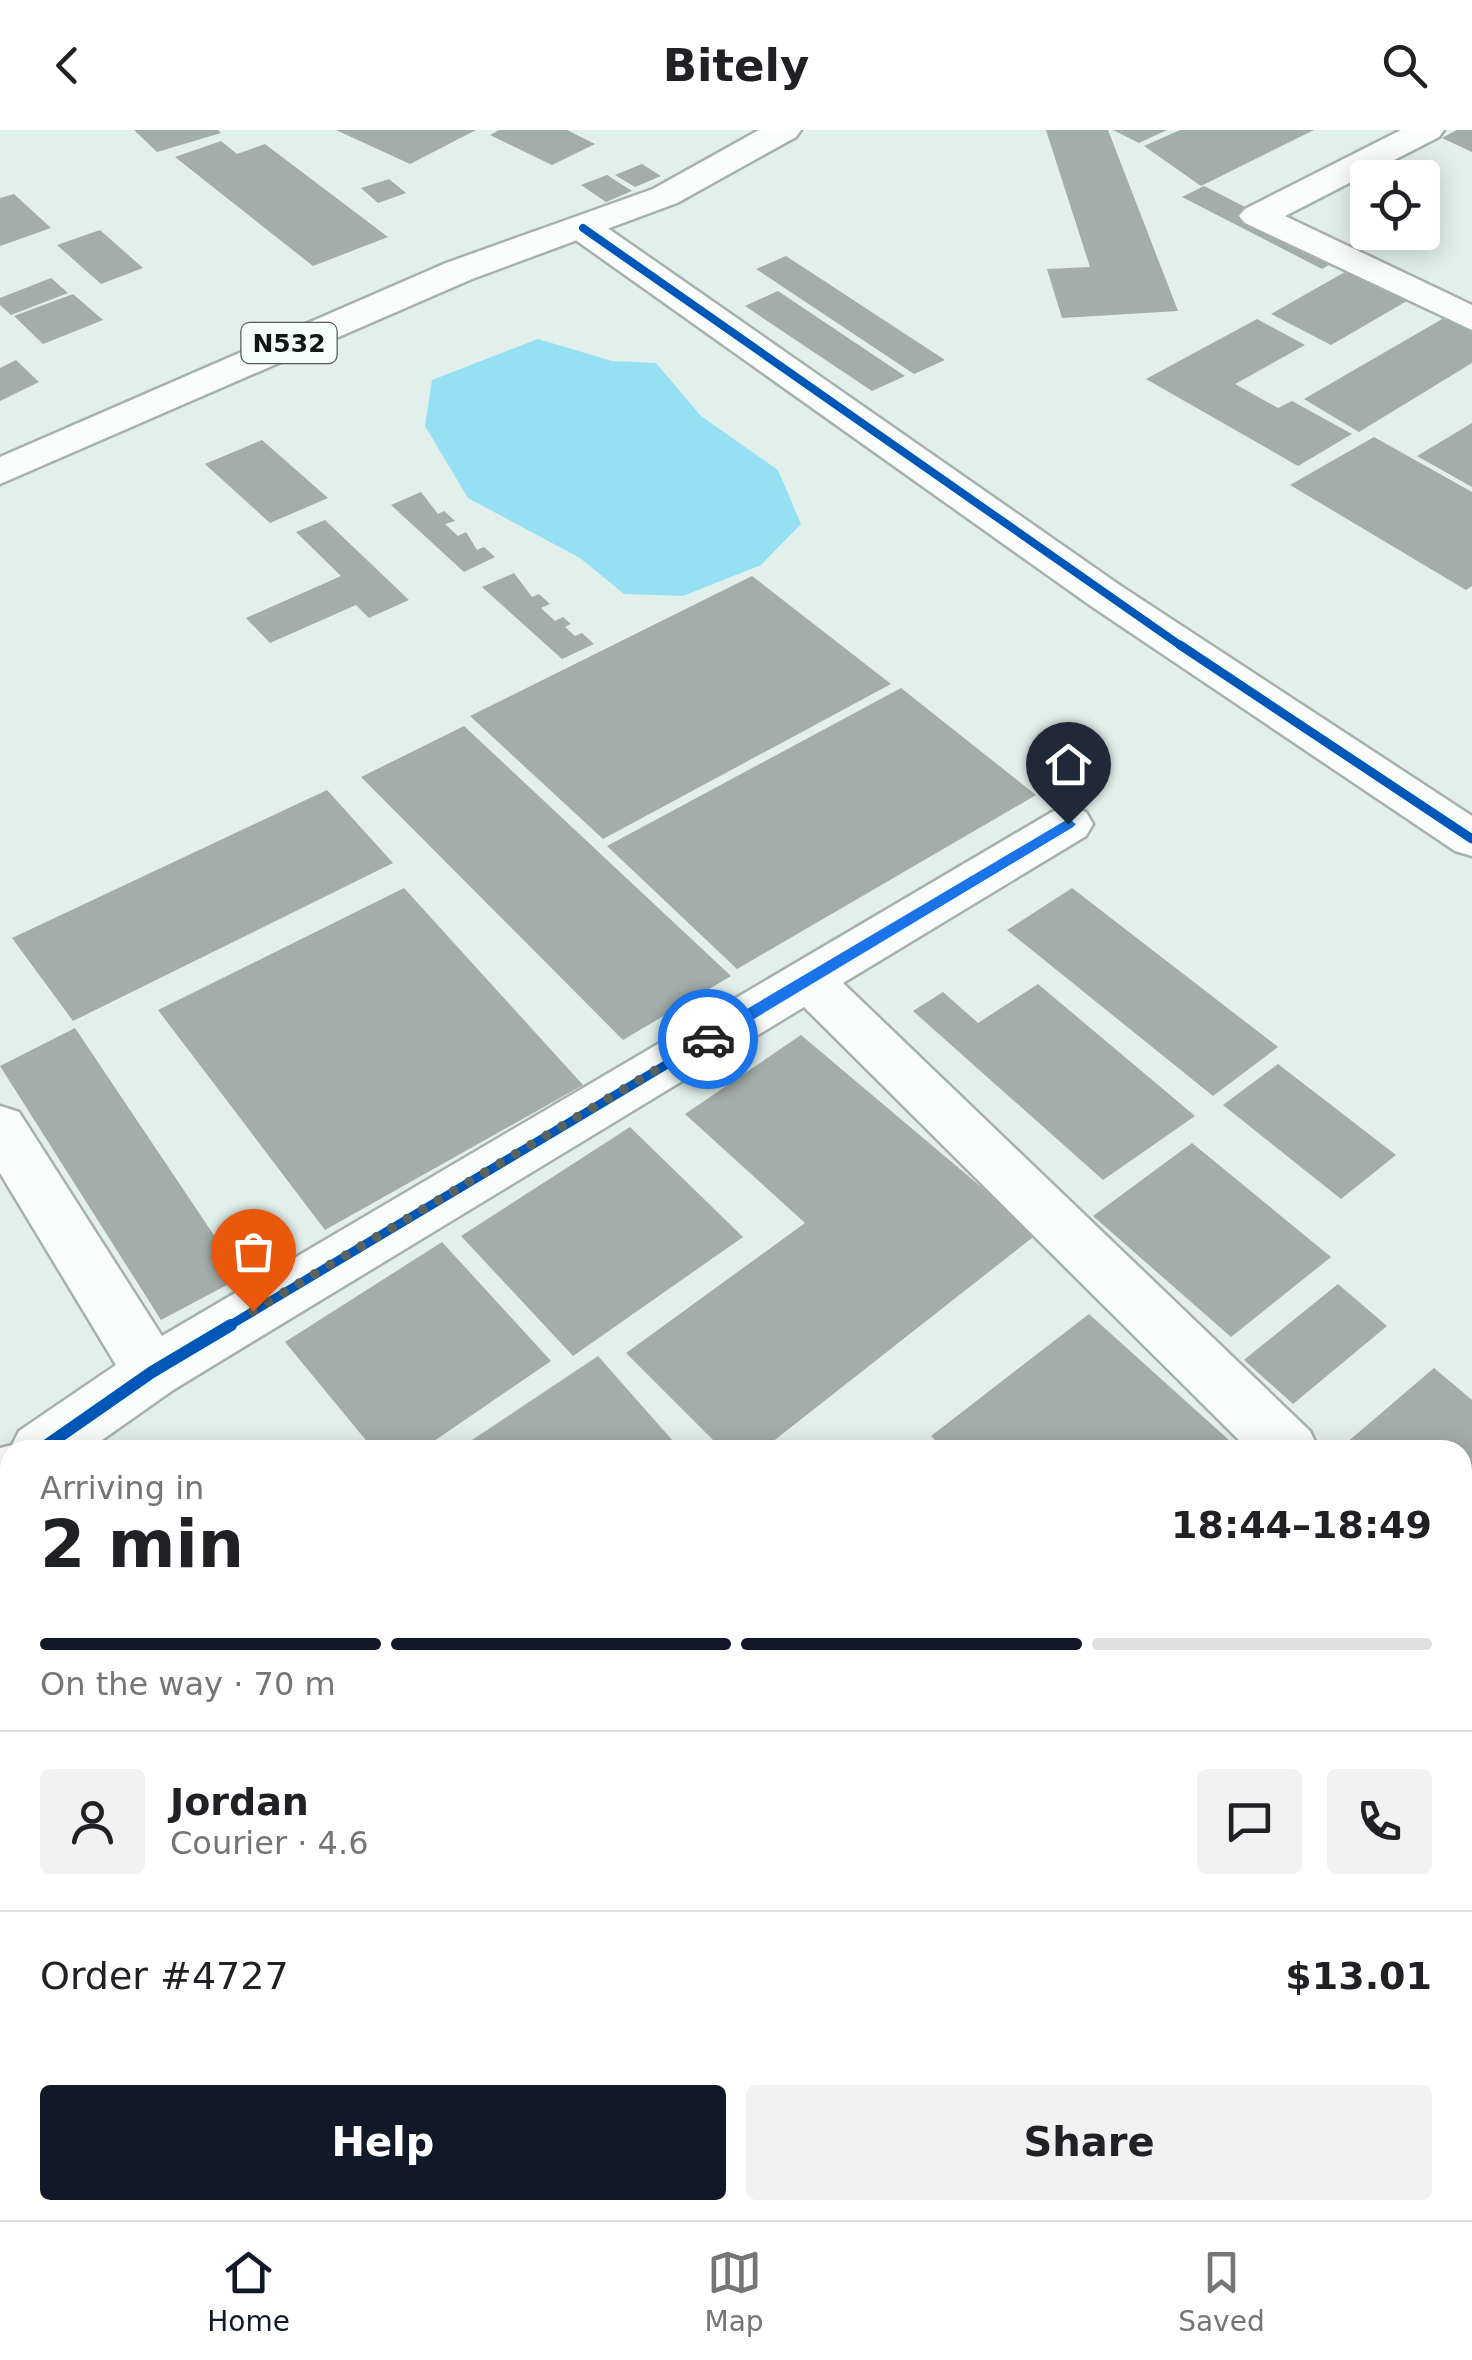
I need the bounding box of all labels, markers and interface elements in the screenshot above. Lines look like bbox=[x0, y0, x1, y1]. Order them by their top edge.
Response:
icon: back bbox=[40, 38, 95, 93]
icon: search bbox=[1377, 38, 1432, 93]
text: Bitely bbox=[663, 39, 809, 92]
map controls bbox=[1350, 160, 1440, 250]
button: locate bbox=[1350, 160, 1440, 250]
road number: N532 bbox=[242, 323, 336, 363]
pin bbox=[1026, 722, 1111, 825]
icon: home bbox=[1041, 737, 1096, 792]
courier bbox=[658, 989, 758, 1089]
icon: car bbox=[681, 1012, 736, 1067]
pin bbox=[211, 1209, 296, 1312]
icon: bag bbox=[226, 1224, 281, 1279]
text: Arriving in bbox=[40, 1469, 204, 1507]
text: 18:44–18:49 bbox=[1171, 1503, 1432, 1547]
text: 2 min bbox=[40, 1507, 244, 1582]
text: On the way · 70 m bbox=[40, 1665, 336, 1703]
button: person bbox=[40, 1769, 145, 1874]
button: chat bbox=[1197, 1769, 1302, 1874]
button: phone bbox=[1327, 1769, 1432, 1874]
text: Jordan bbox=[170, 1780, 309, 1824]
text: Courier · 4.6 bbox=[170, 1824, 369, 1862]
text: Order #4727 bbox=[40, 1954, 289, 1998]
text: $13.01 bbox=[1285, 1954, 1432, 1998]
button: Help bbox=[40, 2085, 726, 2200]
button: Share bbox=[746, 2085, 1432, 2200]
tab: Home bbox=[207, 2245, 290, 2338]
tab: Map bbox=[705, 2245, 764, 2338]
tab: Saved bbox=[1178, 2245, 1265, 2338]

